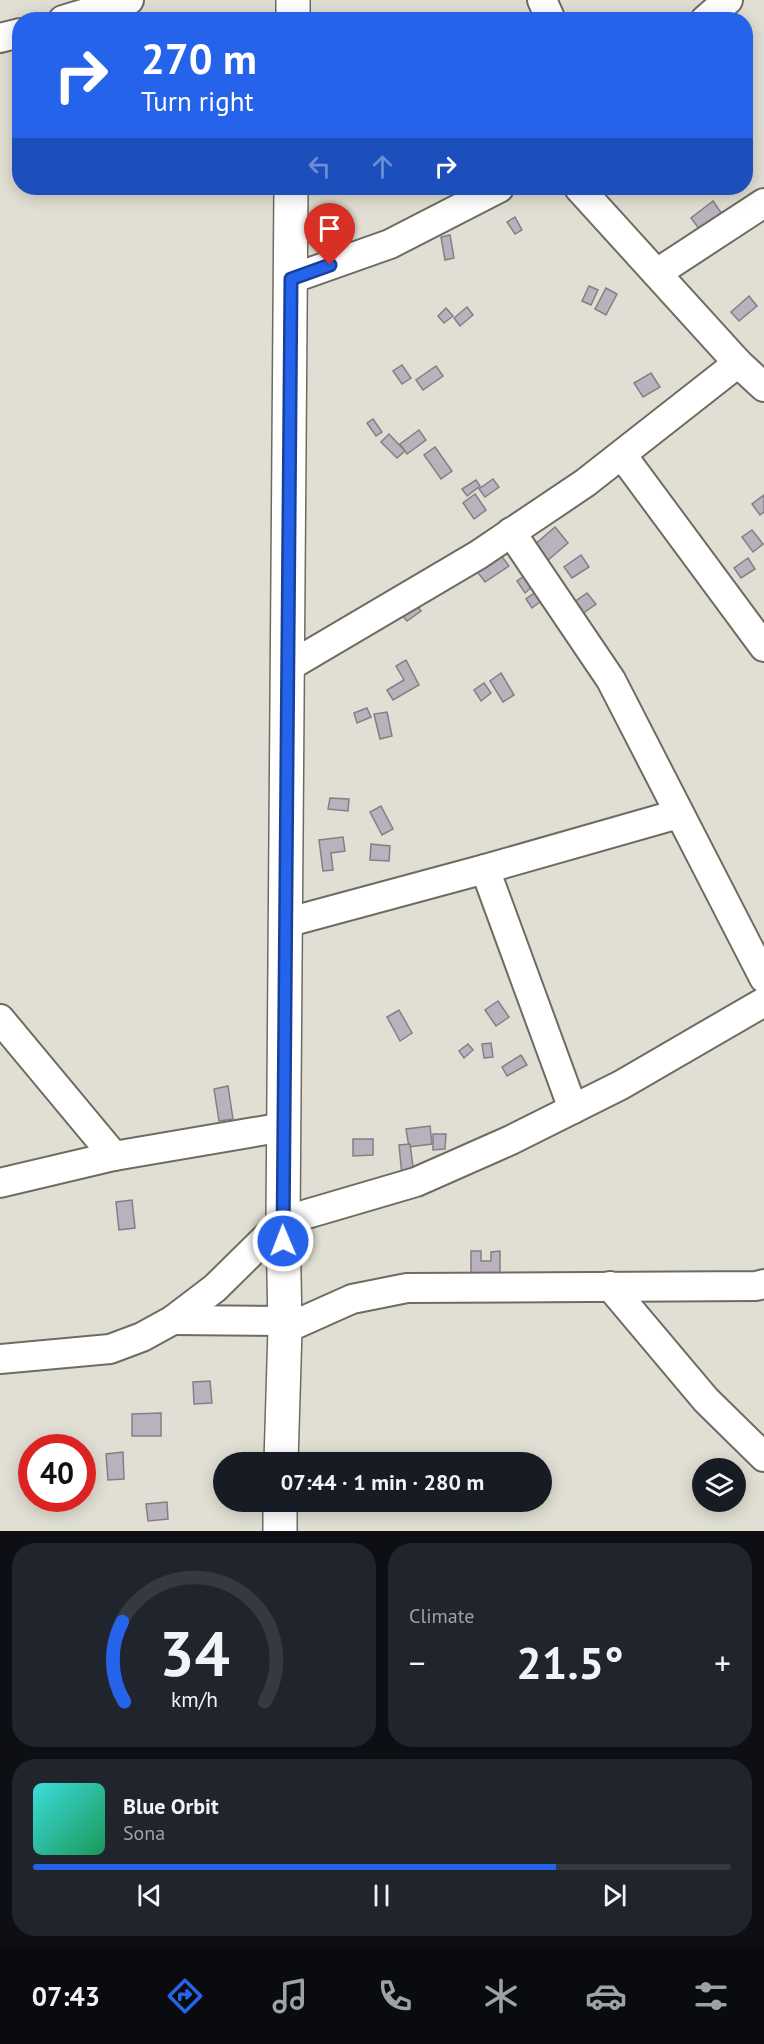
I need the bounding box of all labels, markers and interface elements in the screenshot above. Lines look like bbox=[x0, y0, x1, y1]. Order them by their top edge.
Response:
text: 270 m bbox=[141, 31, 257, 86]
icon: right bbox=[42, 36, 120, 114]
text: Turn right bbox=[141, 84, 254, 118]
icon: left bbox=[303, 150, 336, 183]
icon: ahead bbox=[366, 150, 399, 183]
icon: right bbox=[429, 150, 462, 183]
pin bbox=[304, 203, 355, 265]
icon: arrive bbox=[313, 212, 346, 245]
position arrow bbox=[251, 1209, 315, 1273]
speed limit sign: 40 bbox=[18, 1434, 96, 1512]
map controls bbox=[692, 1458, 746, 1512]
button: layers bbox=[692, 1458, 746, 1512]
text: 07:44 · 1 min · 280 m bbox=[281, 1468, 484, 1496]
text: Climate bbox=[409, 1603, 475, 1629]
text: 34 bbox=[159, 1612, 229, 1693]
text: 21.5° bbox=[516, 1633, 624, 1691]
text: − bbox=[409, 1641, 426, 1684]
text: + bbox=[714, 1641, 731, 1684]
text: km/h bbox=[170, 1685, 217, 1713]
text: Blue Orbit bbox=[123, 1792, 219, 1820]
text: Sona bbox=[123, 1820, 165, 1846]
icon: previous bbox=[133, 1879, 166, 1912]
icon: pause bbox=[365, 1879, 398, 1912]
icon: next bbox=[598, 1879, 631, 1912]
icon: directions bbox=[164, 1975, 206, 2017]
icon: music bbox=[269, 1975, 311, 2017]
icon: phone bbox=[374, 1975, 416, 2017]
icon: climate bbox=[480, 1975, 522, 2017]
icon: car bbox=[585, 1975, 627, 2017]
icon: filters bbox=[690, 1975, 732, 2017]
text: 07:43 bbox=[32, 1979, 100, 2013]

